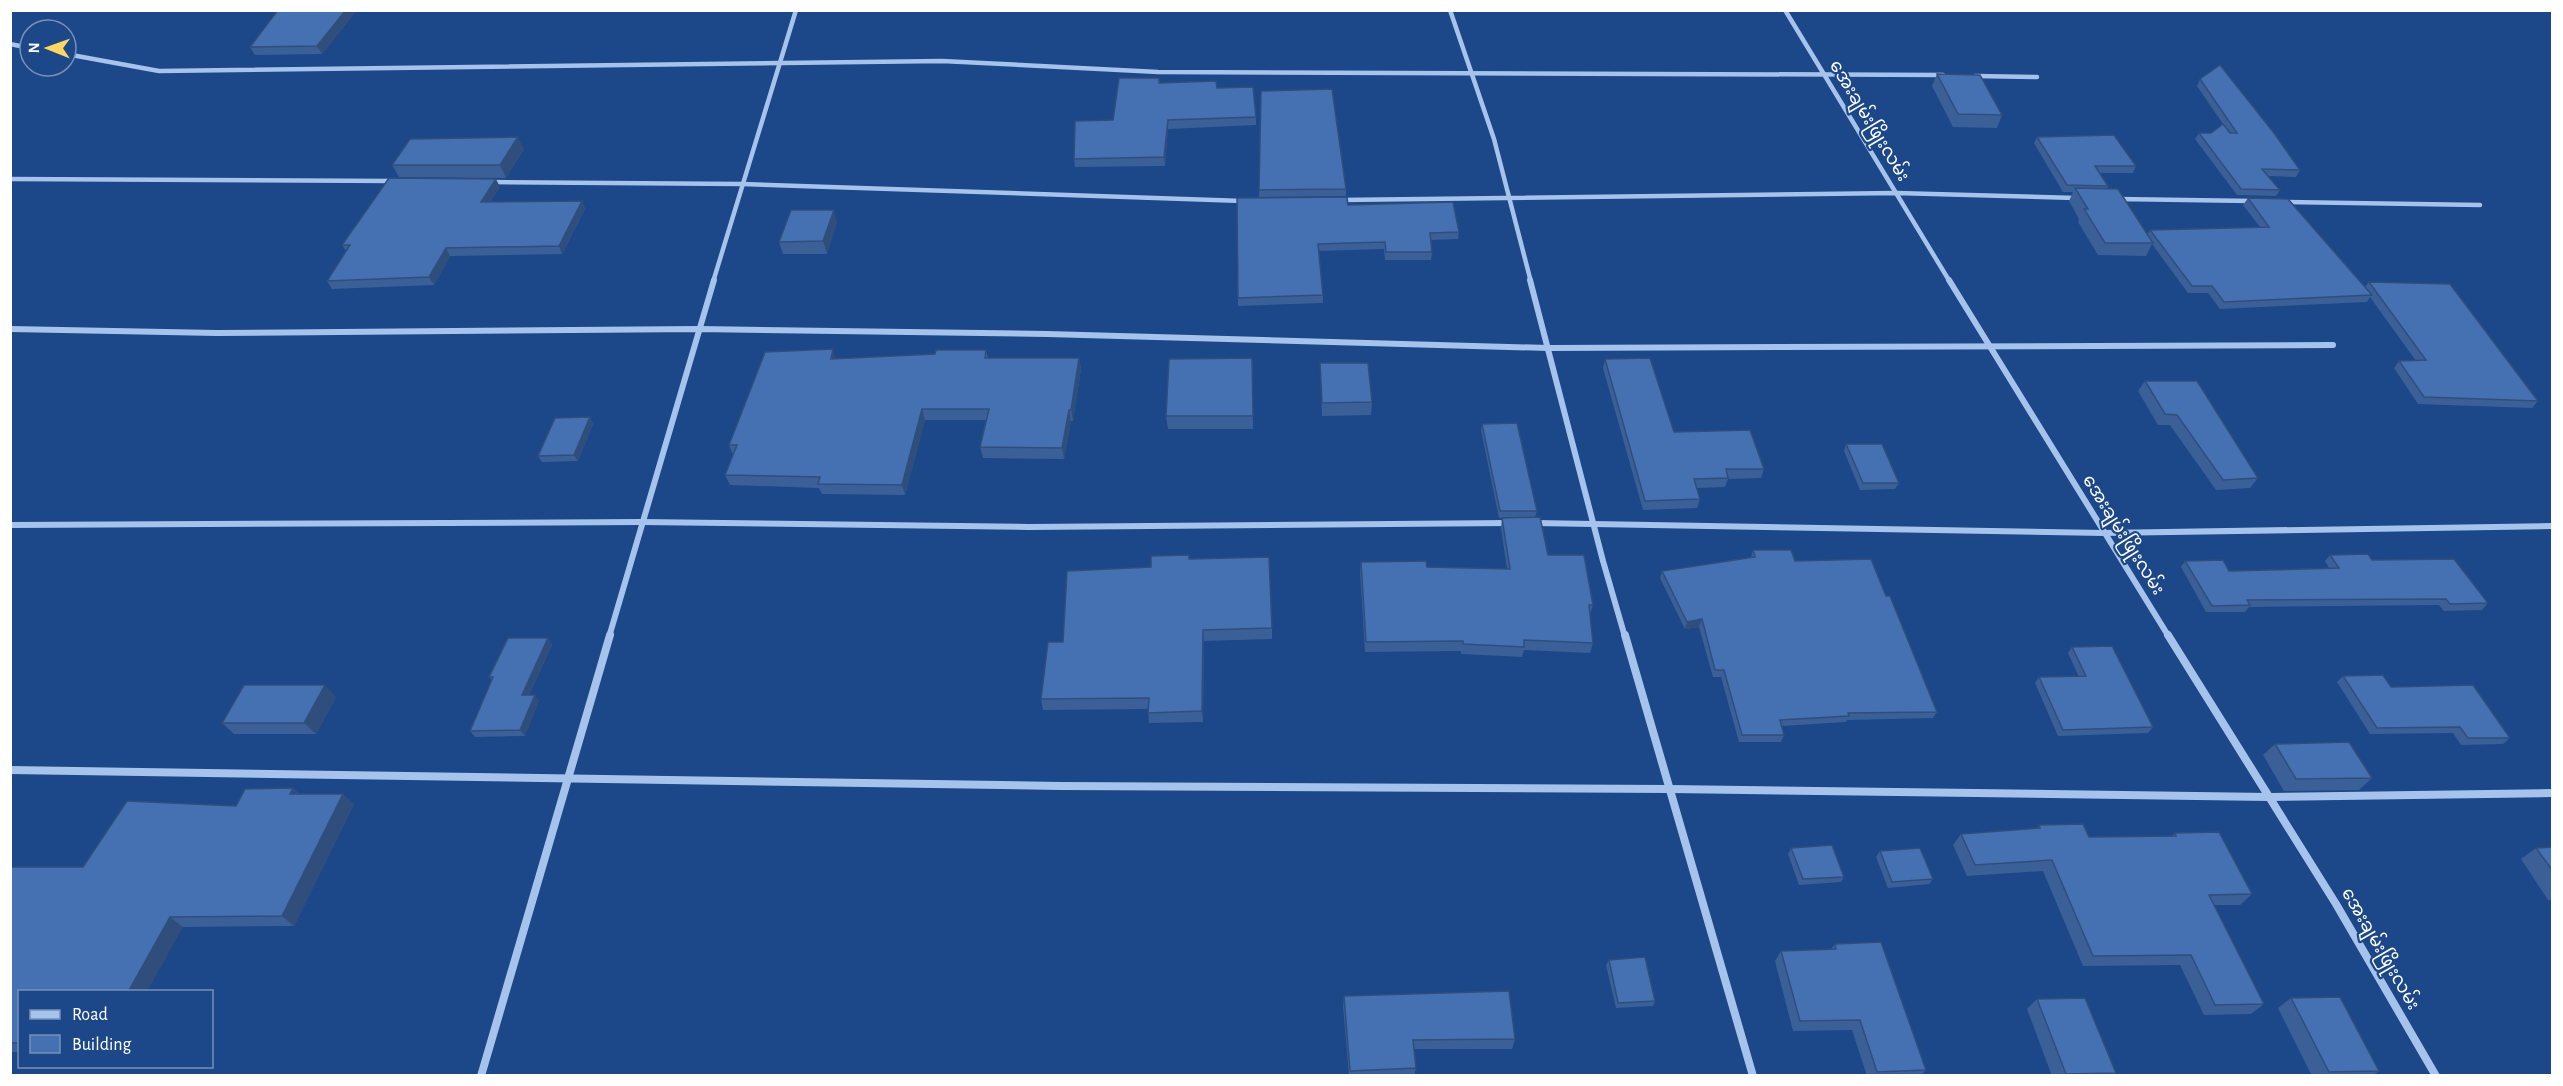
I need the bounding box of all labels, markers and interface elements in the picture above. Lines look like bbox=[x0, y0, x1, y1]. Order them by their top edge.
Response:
north arrow bbox=[18, 18, 78, 78]
text: N bbox=[26, 42, 42, 53]
street label: အေးချမ်းဖြိုးလမ်း bbox=[1822, 54, 1917, 187]
street label: အေးချမ်းဖြိုးလမ်း bbox=[2075, 469, 2172, 601]
street label: အေးချမ်းဖြိုးလမ်း bbox=[2333, 882, 2427, 1016]
legend bbox=[18, 990, 213, 1068]
text: Road bbox=[72, 1006, 108, 1024]
text: Building bbox=[72, 1036, 132, 1054]

